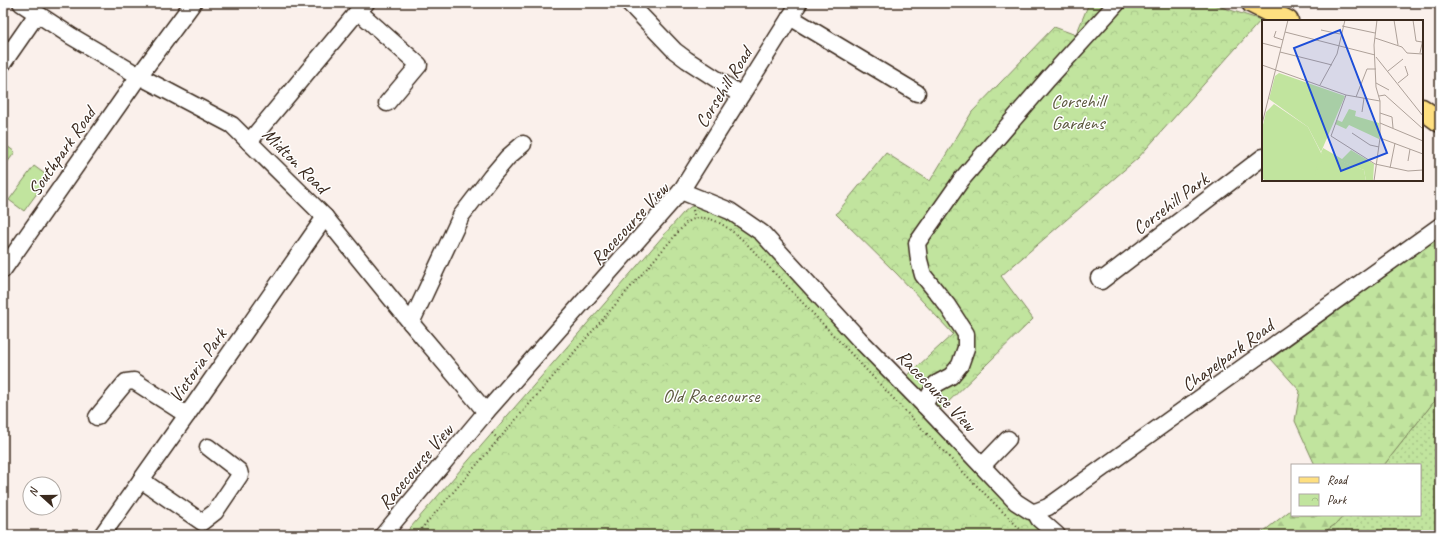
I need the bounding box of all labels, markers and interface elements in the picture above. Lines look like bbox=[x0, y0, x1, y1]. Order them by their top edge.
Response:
inset map bbox=[1262, 20, 1423, 181]
street label: Corsehill Road bbox=[690, 41, 759, 132]
park label: Corsehill Gardens bbox=[1051, 89, 1109, 135]
street label: Southpark Road bbox=[22, 100, 103, 201]
street label: Midton Road bbox=[257, 123, 336, 201]
street label: Corsehill Park bbox=[1128, 166, 1215, 240]
street label: Racecourse View bbox=[585, 176, 675, 270]
street label: Chapelpark Road bbox=[1177, 312, 1281, 397]
street label: Victoria Park bbox=[164, 323, 233, 407]
street label: Racecourse View bbox=[891, 345, 982, 437]
park label: Old Racecourse bbox=[663, 384, 761, 408]
street label: Racecourse View bbox=[373, 418, 459, 514]
legend bbox=[1291, 464, 1421, 516]
text: Road bbox=[1327, 472, 1349, 488]
north arrow bbox=[22, 476, 62, 516]
text: N bbox=[25, 485, 41, 498]
text: Park bbox=[1327, 492, 1348, 508]

